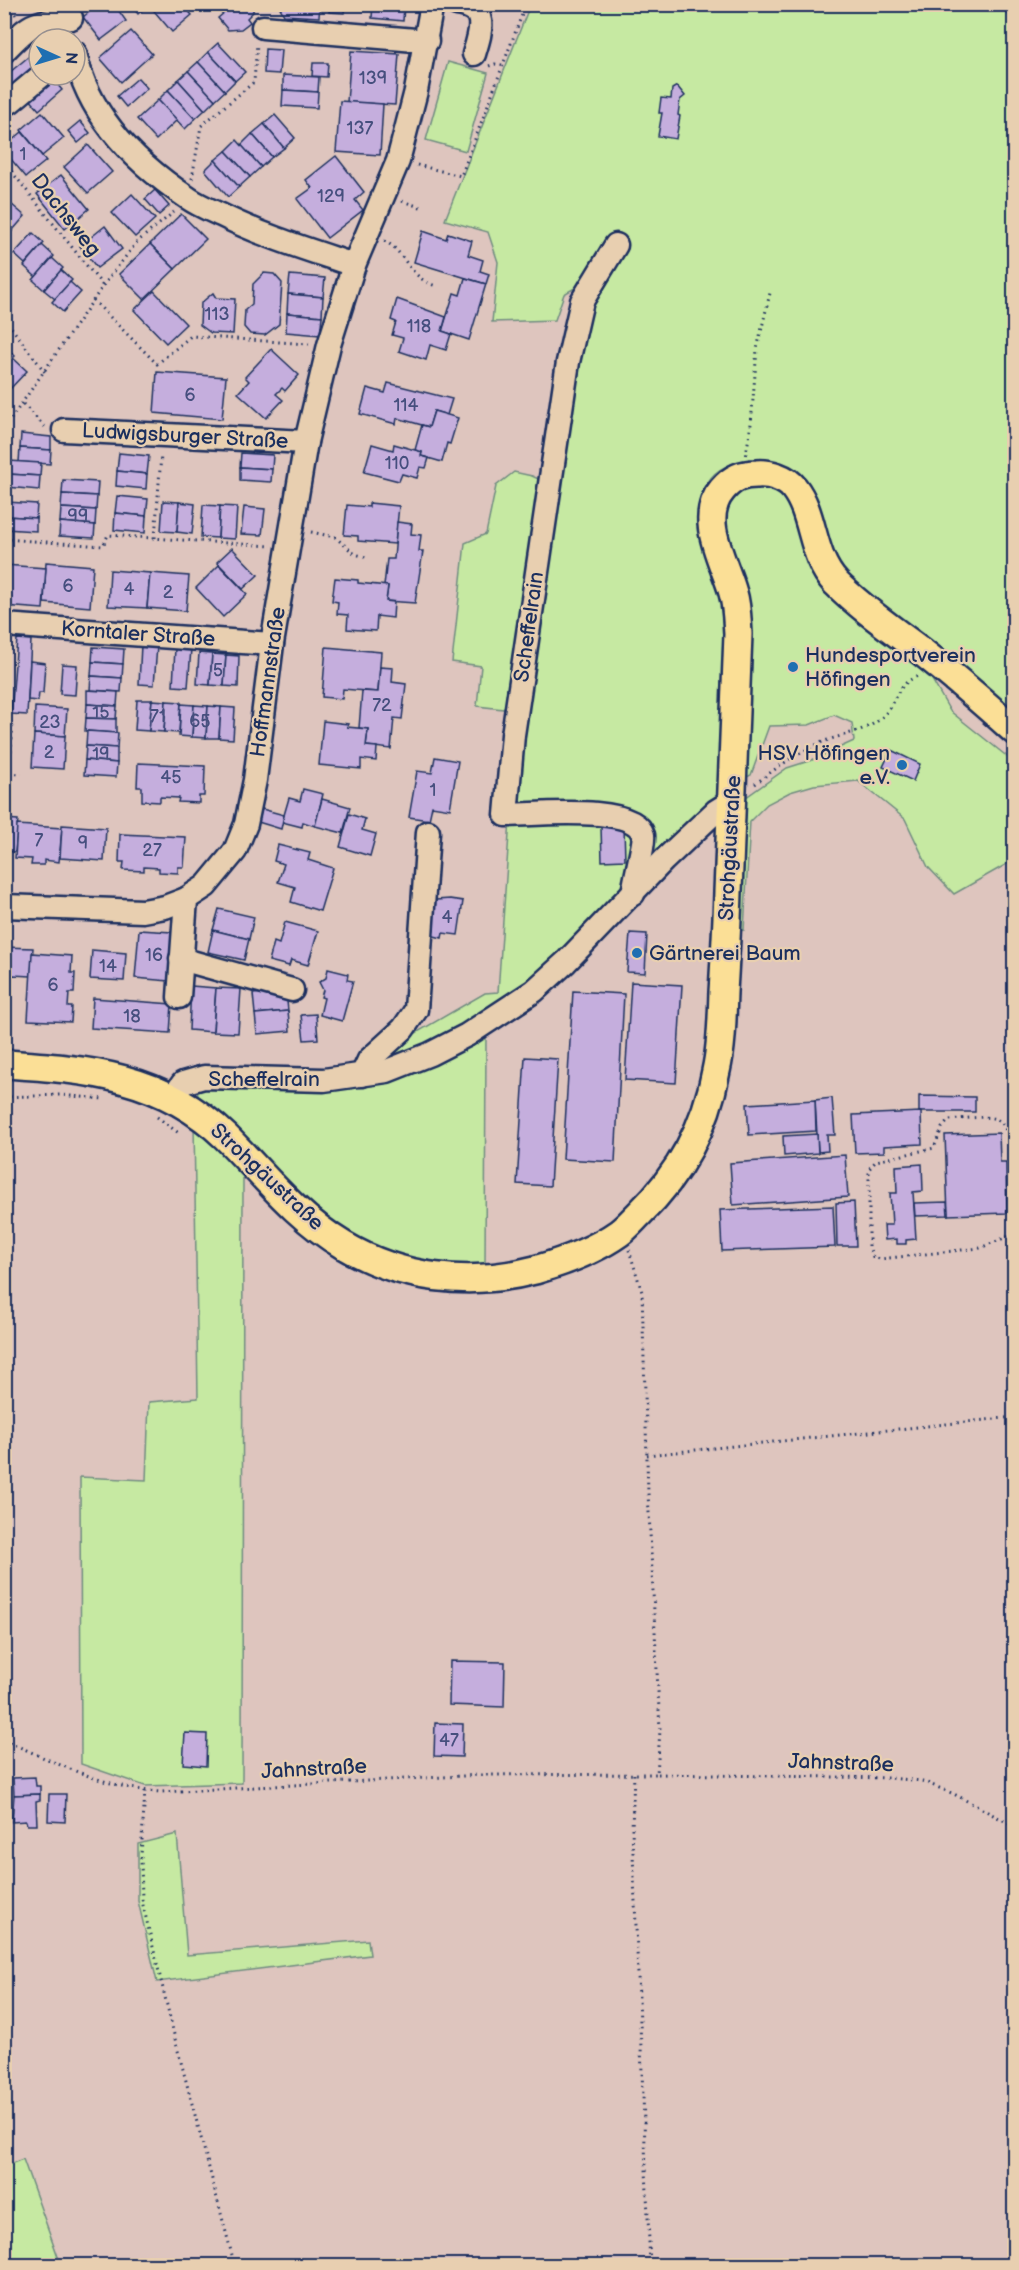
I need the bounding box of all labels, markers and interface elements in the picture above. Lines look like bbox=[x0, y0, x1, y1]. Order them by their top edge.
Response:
north arrow bbox=[27, 27, 87, 87]
text: N bbox=[61, 51, 80, 65]
house number: 139 bbox=[359, 68, 387, 89]
house number: 137 bbox=[347, 118, 374, 139]
house number: 1 bbox=[20, 144, 26, 165]
street label: Dachsweg bbox=[26, 168, 106, 262]
house number: 129 bbox=[317, 186, 345, 207]
house number: 113 bbox=[204, 304, 230, 325]
house number: 118 bbox=[407, 316, 431, 337]
house number: 6 bbox=[185, 385, 196, 406]
house number: 114 bbox=[394, 395, 418, 416]
street label: Ludwigsburger Straße bbox=[81, 418, 289, 454]
house number: 110 bbox=[385, 453, 409, 474]
house number: 99 bbox=[68, 506, 88, 527]
street label: Scheffelrain bbox=[509, 570, 549, 684]
house number: 6 bbox=[63, 576, 74, 597]
house number: 4 bbox=[124, 579, 135, 600]
house number: 2 bbox=[163, 582, 174, 603]
street label: Hoffmannstraße bbox=[245, 605, 291, 759]
street label: Korntaler Straße bbox=[60, 616, 216, 652]
place label: Hundesportverein Höfingen bbox=[805, 643, 976, 692]
house number: 5 bbox=[213, 660, 223, 681]
marker: Hundesportverein Höfingen bbox=[786, 660, 800, 674]
house number: 72 bbox=[372, 695, 392, 716]
house number: 15 bbox=[92, 702, 110, 723]
house number: 71 bbox=[150, 706, 166, 727]
house number: 65 bbox=[189, 711, 211, 732]
house number: 23 bbox=[39, 712, 61, 733]
place label: HSV Höfingen e.V. bbox=[758, 741, 890, 790]
house number: 2 bbox=[44, 742, 55, 763]
house number: 19 bbox=[92, 744, 110, 765]
marker: HSV Höfingen e.V. bbox=[895, 758, 909, 772]
house number: 45 bbox=[160, 767, 182, 788]
street label: Strohgäustraße bbox=[714, 775, 746, 921]
house number: 1 bbox=[430, 780, 436, 801]
house number: 7 bbox=[35, 830, 44, 851]
house number: 9 bbox=[78, 833, 88, 854]
house number: 27 bbox=[142, 840, 162, 861]
house number: 4 bbox=[442, 907, 453, 928]
place label: Gärtnerei Baum bbox=[649, 941, 801, 966]
house number: 16 bbox=[145, 945, 163, 966]
marker: Gärtnerei Baum bbox=[630, 946, 644, 960]
house number: 14 bbox=[99, 956, 117, 977]
house number: 6 bbox=[48, 975, 59, 996]
house number: 18 bbox=[123, 1006, 141, 1027]
street label: Scheffelrain bbox=[208, 1067, 320, 1092]
street label: Strohgäustraße bbox=[205, 1118, 329, 1236]
house number: 47 bbox=[439, 1730, 459, 1751]
street label: Jahnstraße bbox=[788, 1749, 894, 1777]
street label: Jahnstraße bbox=[260, 1754, 368, 1784]

